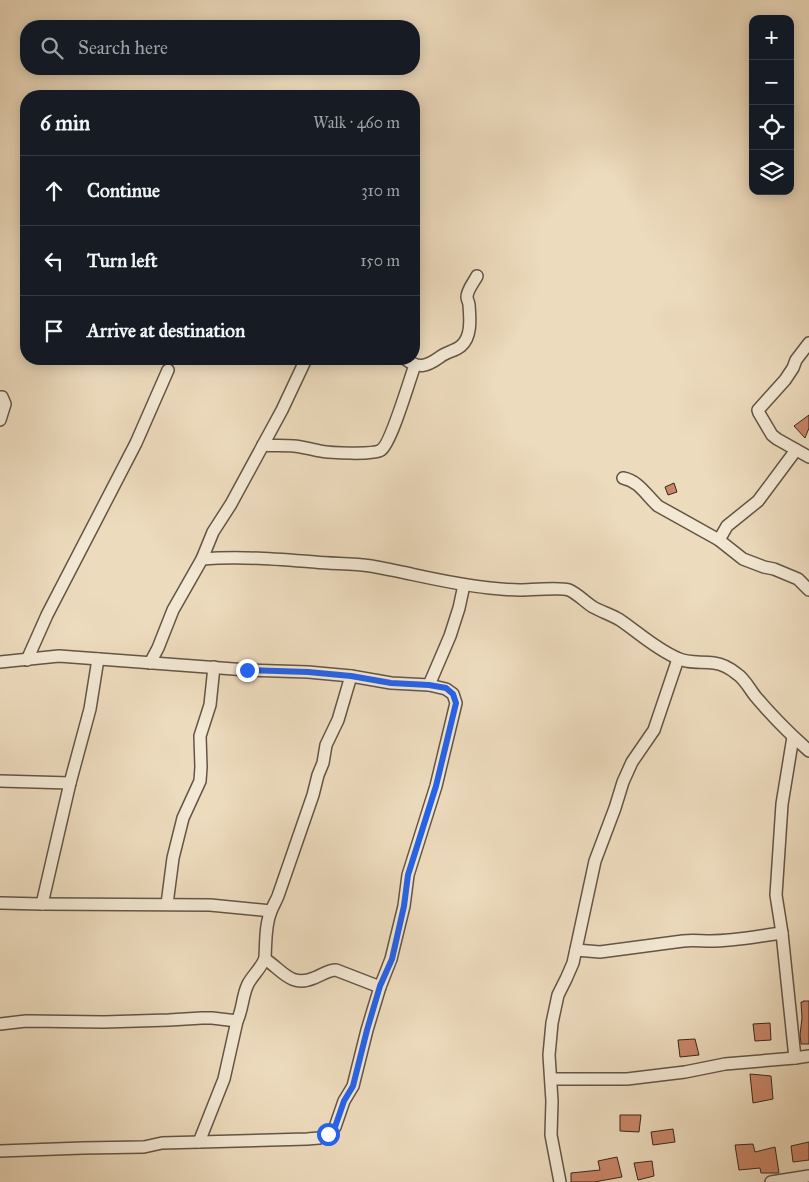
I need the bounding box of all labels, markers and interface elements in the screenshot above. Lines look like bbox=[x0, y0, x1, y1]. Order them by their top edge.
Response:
map controls bbox=[749, 15, 794, 195]
button: + bbox=[749, 15, 794, 60]
search box bbox=[20, 20, 420, 75]
icon: search bbox=[38, 34, 66, 62]
text: Search here bbox=[78, 36, 168, 59]
button: − bbox=[749, 60, 794, 105]
button: locate bbox=[749, 105, 794, 150]
text: 6 min bbox=[40, 110, 90, 136]
text: Walk · 460 m bbox=[313, 113, 400, 132]
button: layers bbox=[749, 150, 794, 195]
icon: ahead bbox=[40, 177, 68, 205]
text: Continue bbox=[87, 179, 160, 202]
text: 310 m bbox=[361, 181, 400, 200]
icon: left bbox=[40, 247, 68, 275]
text: Turn left bbox=[87, 249, 157, 272]
text: 150 m bbox=[360, 251, 400, 270]
icon: arrive bbox=[40, 317, 68, 345]
text: Arrive at destination bbox=[87, 319, 245, 342]
route end bbox=[236, 659, 259, 682]
route start bbox=[317, 1123, 340, 1146]

